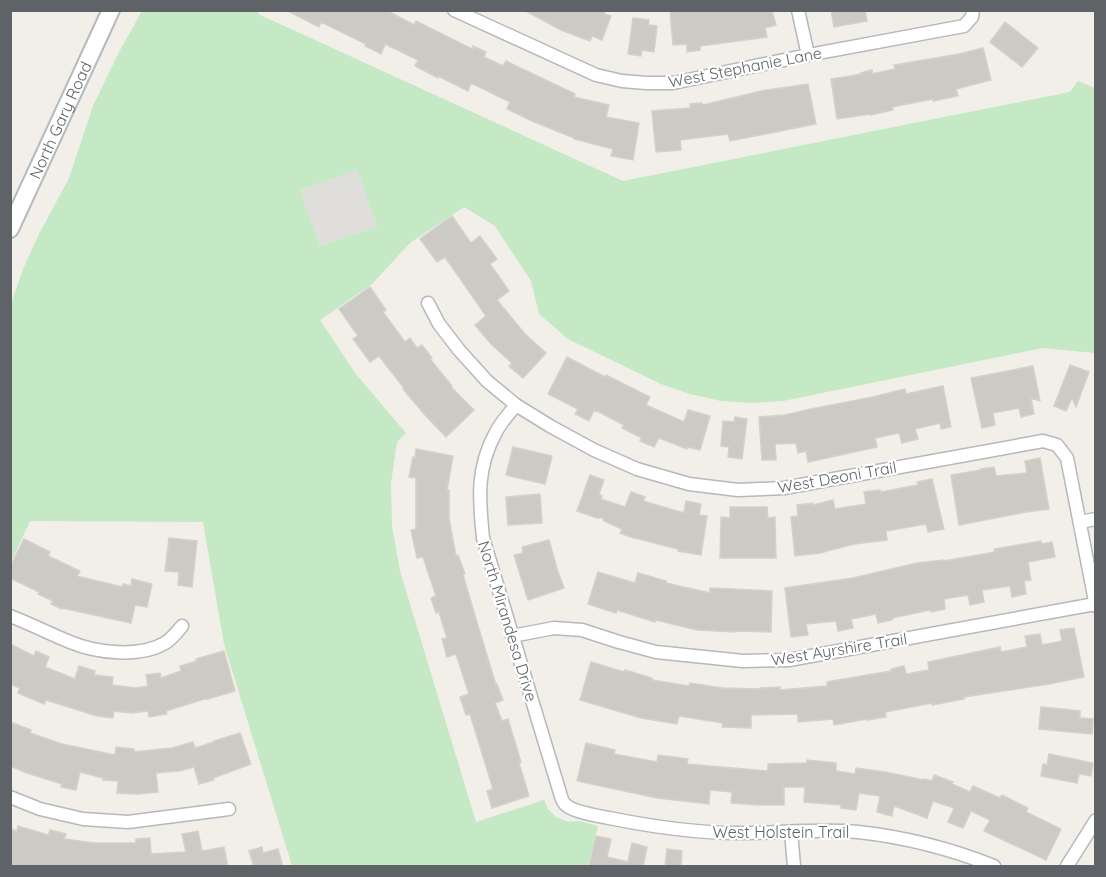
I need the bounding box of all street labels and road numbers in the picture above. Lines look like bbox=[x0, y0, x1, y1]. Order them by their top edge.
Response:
street label: West Stephanie Lane bbox=[667, 42, 823, 92]
street label: North Gary Road bbox=[25, 58, 96, 182]
street label: West Deoni Trail bbox=[776, 457, 898, 497]
street label: North Mirandesa Drive bbox=[474, 538, 542, 704]
street label: West Ayrshire Trail bbox=[770, 628, 908, 670]
street label: West Holstein Trail bbox=[713, 822, 849, 842]

